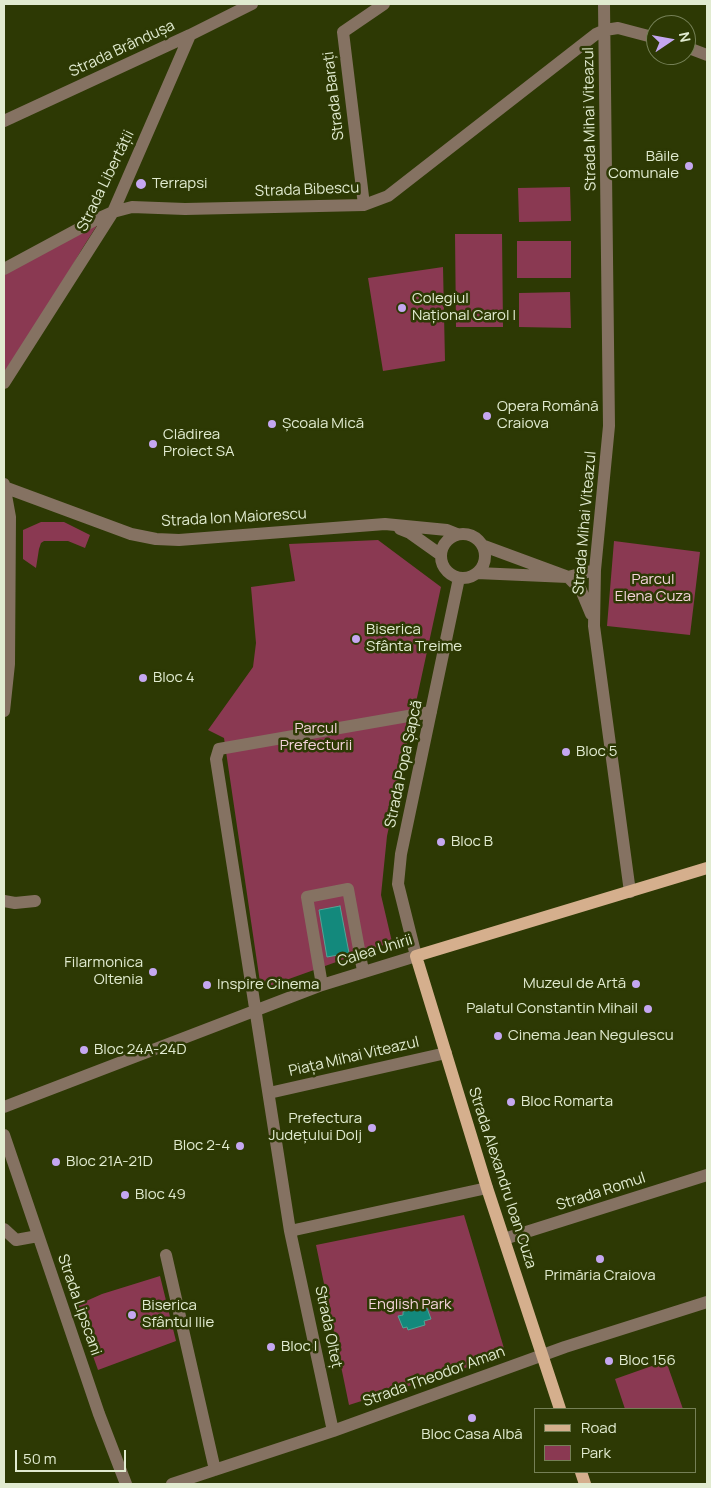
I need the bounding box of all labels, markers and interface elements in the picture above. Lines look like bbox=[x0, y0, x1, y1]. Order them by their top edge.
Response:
north arrow bbox=[646, 15, 696, 65]
street label: Strada Brândușa bbox=[66, 17, 178, 81]
text: N bbox=[675, 30, 696, 44]
street label: Strada Mihai Viteazul bbox=[580, 47, 600, 191]
street label: Strada Barați bbox=[320, 51, 348, 141]
street label: Strada Libertății bbox=[74, 127, 138, 235]
place label: Băile Comunale bbox=[608, 148, 679, 183]
marker: Băile Comunale bbox=[683, 160, 695, 172]
place label: Terrapsi bbox=[152, 175, 208, 193]
marker: Terrapsi bbox=[134, 177, 148, 191]
street label: Strada Bibescu bbox=[255, 179, 359, 201]
place label: Colegiul Național Carol I bbox=[412, 290, 516, 325]
marker: Colegiul Național Carol I bbox=[396, 302, 408, 314]
place label: Opera Română Craiova bbox=[497, 398, 599, 433]
marker: Opera Română Craiova bbox=[481, 410, 493, 422]
place label: Școala Mică bbox=[282, 415, 364, 433]
marker: Școala Mică bbox=[266, 418, 278, 430]
place label: Clădirea Proiect SA bbox=[163, 426, 235, 461]
marker: Clădirea Proiect SA bbox=[147, 438, 159, 450]
street label: Strada Mihai Viteazul bbox=[570, 450, 600, 596]
street label: Strada Ion Maiorescu bbox=[161, 505, 307, 531]
park label: Parcul Elena Cuza bbox=[615, 571, 691, 606]
place label: Biserica Sfânta Treime bbox=[366, 621, 462, 656]
marker: Biserica Sfânta Treime bbox=[350, 633, 362, 645]
place label: Bloc 4 bbox=[153, 669, 195, 687]
marker: Bloc 4 bbox=[137, 672, 149, 684]
street label: Strada Popa Șapcă bbox=[382, 699, 426, 829]
park label: Parcul Prefecturii bbox=[280, 720, 352, 755]
place label: Bloc 5 bbox=[576, 743, 618, 761]
marker: Bloc 5 bbox=[560, 746, 572, 758]
place label: Bloc B bbox=[451, 833, 493, 851]
marker: Bloc B bbox=[435, 836, 447, 848]
street label: Calea Unirii bbox=[335, 931, 415, 971]
place label: Filarmonica Oltenia bbox=[64, 954, 143, 989]
marker: Filarmonica Oltenia bbox=[147, 966, 159, 978]
place label: Muzeul de Artă bbox=[523, 975, 626, 993]
place label: Inspire Cinema bbox=[217, 976, 319, 994]
marker: Muzeul de Artă bbox=[630, 978, 642, 990]
marker: Inspire Cinema bbox=[201, 979, 213, 991]
place label: Palatul Constantin Mihail bbox=[466, 1000, 638, 1018]
marker: Palatul Constantin Mihail bbox=[642, 1003, 654, 1015]
place label: Cinema Jean Negulescu bbox=[508, 1027, 674, 1045]
marker: Cinema Jean Negulescu bbox=[492, 1030, 504, 1042]
street label: Piața Mihai Viteazul bbox=[287, 1033, 421, 1081]
place label: Bloc 24A-24D bbox=[94, 1041, 186, 1059]
marker: Bloc 24A-24D bbox=[78, 1044, 90, 1056]
street label: Strada Alexandru Ioan Cuza bbox=[464, 1085, 540, 1271]
place label: Bloc Romarta bbox=[521, 1093, 613, 1111]
marker: Bloc Romarta bbox=[505, 1096, 517, 1108]
place label: Prefectura Județului Dolj bbox=[268, 1110, 362, 1145]
marker: Prefectura Județului Dolj bbox=[366, 1122, 378, 1134]
place label: Bloc 2-4 bbox=[173, 1137, 230, 1155]
marker: Bloc 2-4 bbox=[234, 1140, 246, 1152]
place label: Bloc 21A-21D bbox=[66, 1153, 153, 1171]
marker: Bloc 21A-21D bbox=[50, 1156, 62, 1168]
street label: Strada Romul bbox=[554, 1169, 648, 1215]
place label: Bloc 49 bbox=[135, 1186, 186, 1204]
marker: Bloc 49 bbox=[119, 1189, 131, 1201]
street label: Strada Lipscani bbox=[53, 1252, 105, 1358]
marker: Primăria Craiova bbox=[594, 1253, 606, 1265]
place label: Primăria Craiova bbox=[544, 1267, 656, 1285]
street label: Strada Olteț bbox=[310, 1284, 346, 1370]
park label: English Park bbox=[368, 1296, 452, 1314]
place label: Biserica Sfântul Ilie bbox=[142, 1297, 214, 1332]
marker: Biserica Sfântul Ilie bbox=[126, 1309, 138, 1321]
place label: Bloc I bbox=[281, 1338, 317, 1356]
marker: Bloc I bbox=[265, 1341, 277, 1353]
street label: Strada Theodor Aman bbox=[360, 1343, 508, 1411]
place label: Bloc 156 bbox=[619, 1352, 676, 1370]
marker: Bloc 156 bbox=[603, 1355, 615, 1367]
legend bbox=[534, 1408, 696, 1473]
marker: Bloc Casa Albă bbox=[466, 1412, 478, 1424]
text: Road bbox=[581, 1417, 617, 1438]
place label: Bloc Casa Albă bbox=[421, 1426, 523, 1444]
scale bar bbox=[18, 1440, 129, 1472]
text: Park bbox=[581, 1442, 611, 1463]
text: 50 m bbox=[23, 1448, 57, 1469]

